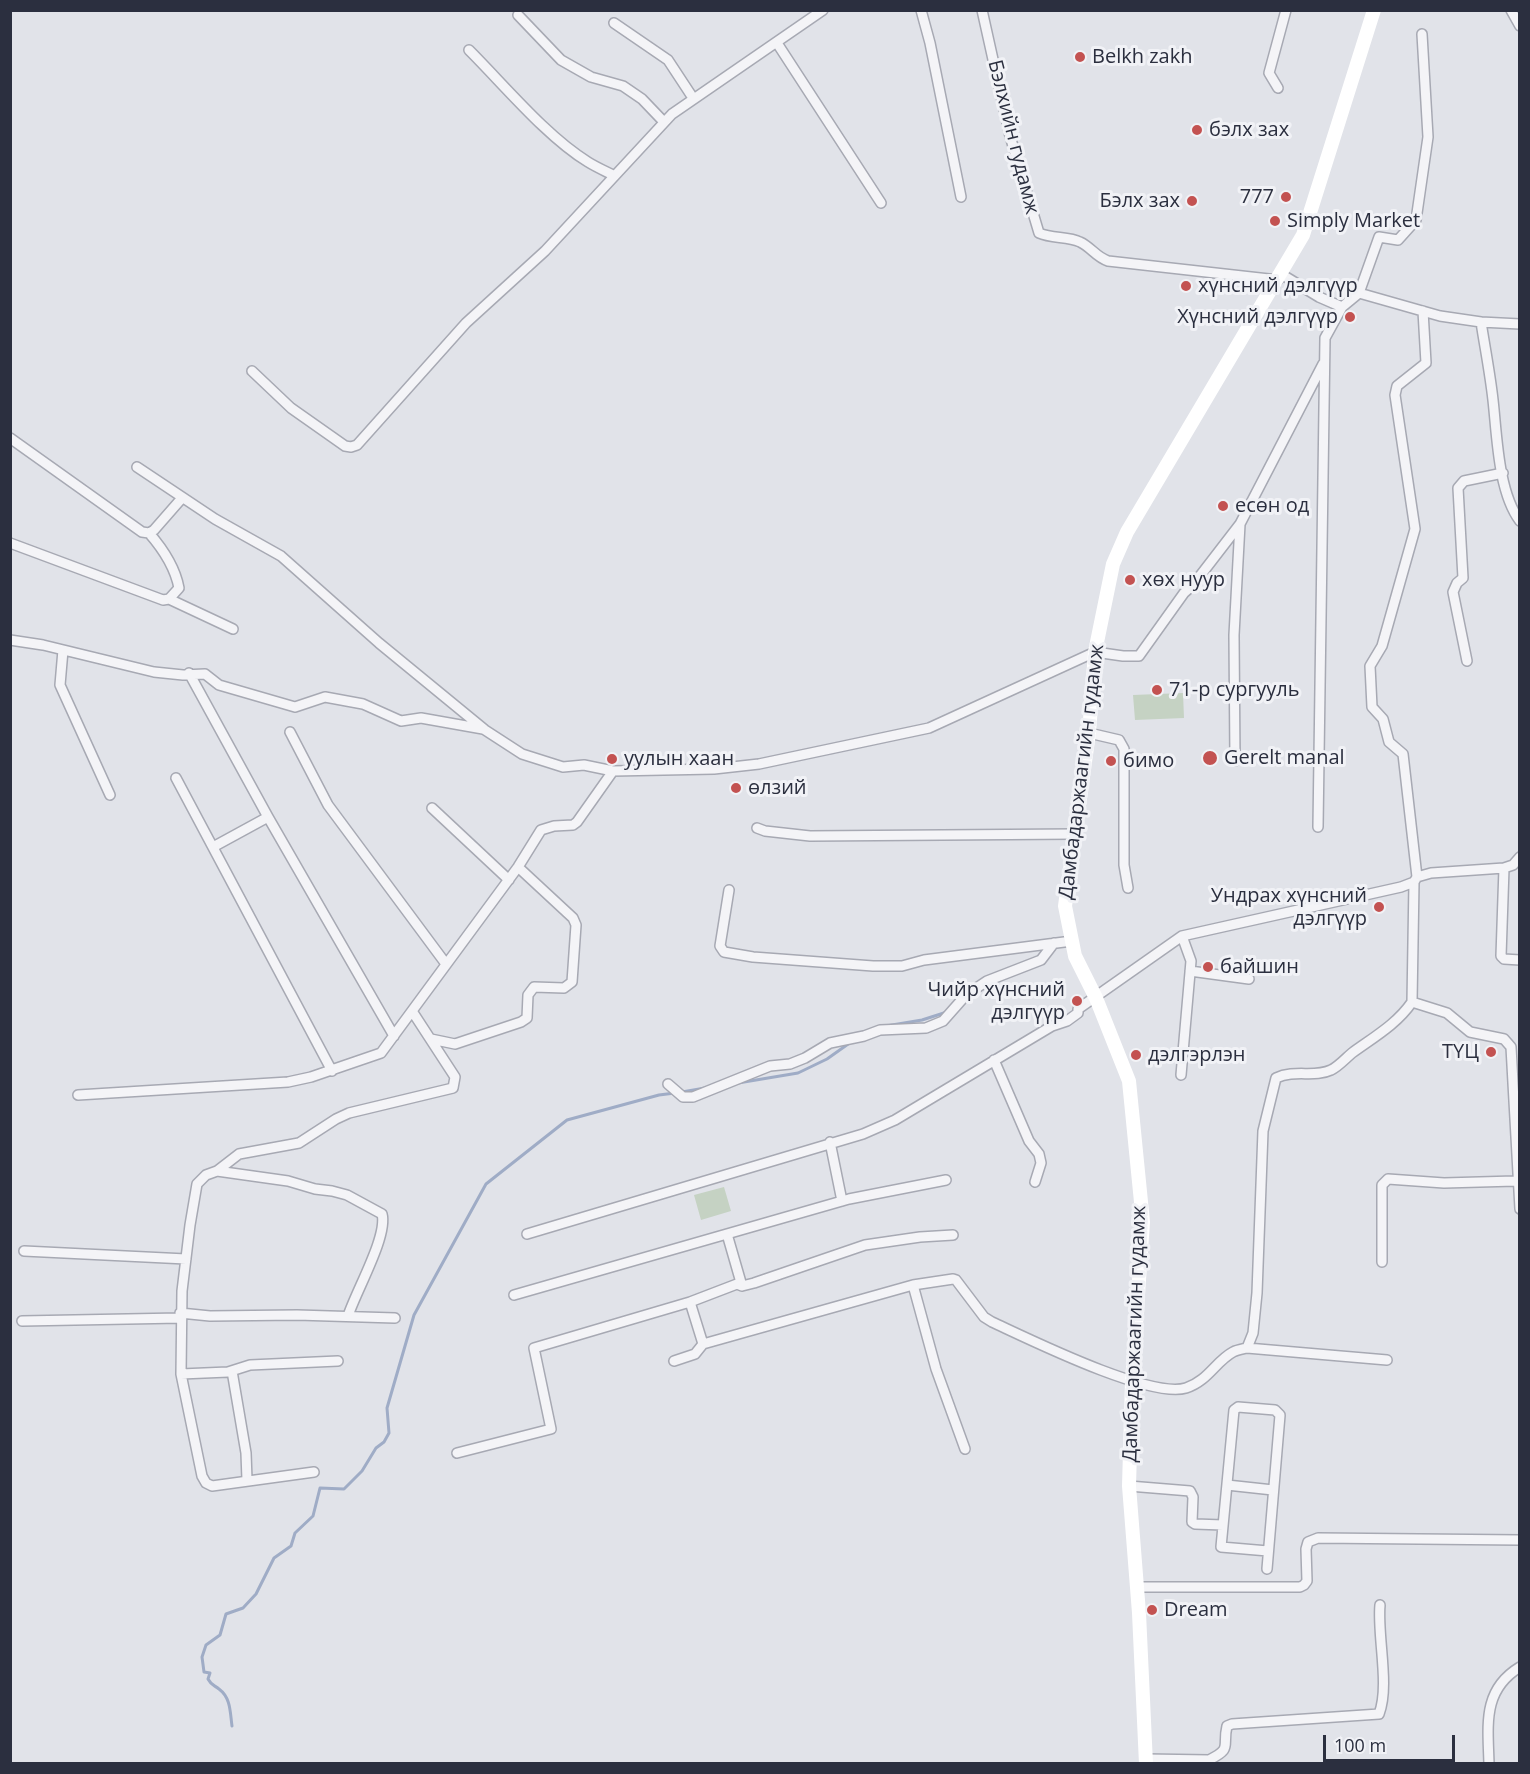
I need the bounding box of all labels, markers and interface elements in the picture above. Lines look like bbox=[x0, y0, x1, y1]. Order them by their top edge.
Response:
place label: Belkh zakh bbox=[1092, 45, 1192, 69]
marker: Belkh zakh bbox=[1073, 50, 1087, 64]
street label: Бэлхийн гудамж bbox=[982, 57, 1044, 217]
place label: бэлх зах bbox=[1209, 118, 1289, 142]
marker: бэлх зах bbox=[1190, 123, 1204, 137]
place label: 777 bbox=[1240, 185, 1274, 209]
place label: Бэлх зах bbox=[1100, 189, 1180, 213]
marker: 777 bbox=[1279, 190, 1293, 204]
marker: Бэлх зах bbox=[1185, 194, 1199, 208]
place label: Simply Market bbox=[1287, 209, 1420, 233]
marker: Simply Market bbox=[1268, 214, 1282, 228]
place label: хүнсний дэлгүүр bbox=[1198, 274, 1358, 298]
marker: хүнсний дэлгүүр bbox=[1179, 279, 1193, 293]
place label: Хүнсний дэлгүүр bbox=[1177, 305, 1338, 329]
marker: Хүнсний дэлгүүр bbox=[1343, 310, 1357, 324]
place label: есөн од bbox=[1235, 494, 1309, 518]
marker: есөн од bbox=[1216, 499, 1230, 513]
place label: хөх нуур bbox=[1142, 568, 1225, 592]
marker: хөх нуур bbox=[1123, 573, 1137, 587]
street label: Дамбадаржаагийн гудамж bbox=[1054, 643, 1110, 901]
place label: 71-р сургууль bbox=[1169, 678, 1299, 702]
marker: 71-р сургууль bbox=[1150, 683, 1164, 697]
place label: Gerelt manal bbox=[1224, 746, 1345, 770]
place label: уулын хаан bbox=[624, 747, 734, 771]
place label: бимо bbox=[1123, 749, 1174, 773]
marker: Gerelt manal bbox=[1201, 749, 1219, 767]
marker: уулын хаан bbox=[605, 752, 619, 766]
marker: бимо bbox=[1104, 754, 1118, 768]
place label: өлзий bbox=[748, 776, 807, 800]
marker: өлзий bbox=[729, 781, 743, 795]
place label: Ундрах хүнсний дэлгүүр bbox=[1211, 884, 1367, 931]
marker: Ундрах хүнсний дэлгүүр bbox=[1372, 900, 1386, 914]
place label: байшин bbox=[1220, 955, 1299, 979]
marker: байшин bbox=[1201, 960, 1215, 974]
place label: Чийр хүнсний дэлгүүр bbox=[927, 978, 1065, 1025]
marker: Чийр хүнсний дэлгүүр bbox=[1070, 994, 1084, 1008]
place label: ТҮЦ bbox=[1442, 1040, 1479, 1064]
place label: дэлгэрлэн bbox=[1148, 1043, 1246, 1067]
marker: ТҮЦ bbox=[1484, 1045, 1498, 1059]
marker: дэлгэрлэн bbox=[1129, 1048, 1143, 1062]
street label: Дамбадаржаагийн гудамж bbox=[1119, 1205, 1151, 1463]
place label: Dream bbox=[1164, 1598, 1228, 1622]
marker: Dream bbox=[1145, 1603, 1159, 1617]
scale bar bbox=[1326, 1723, 1458, 1761]
text: 100 m bbox=[1334, 1733, 1386, 1757]

